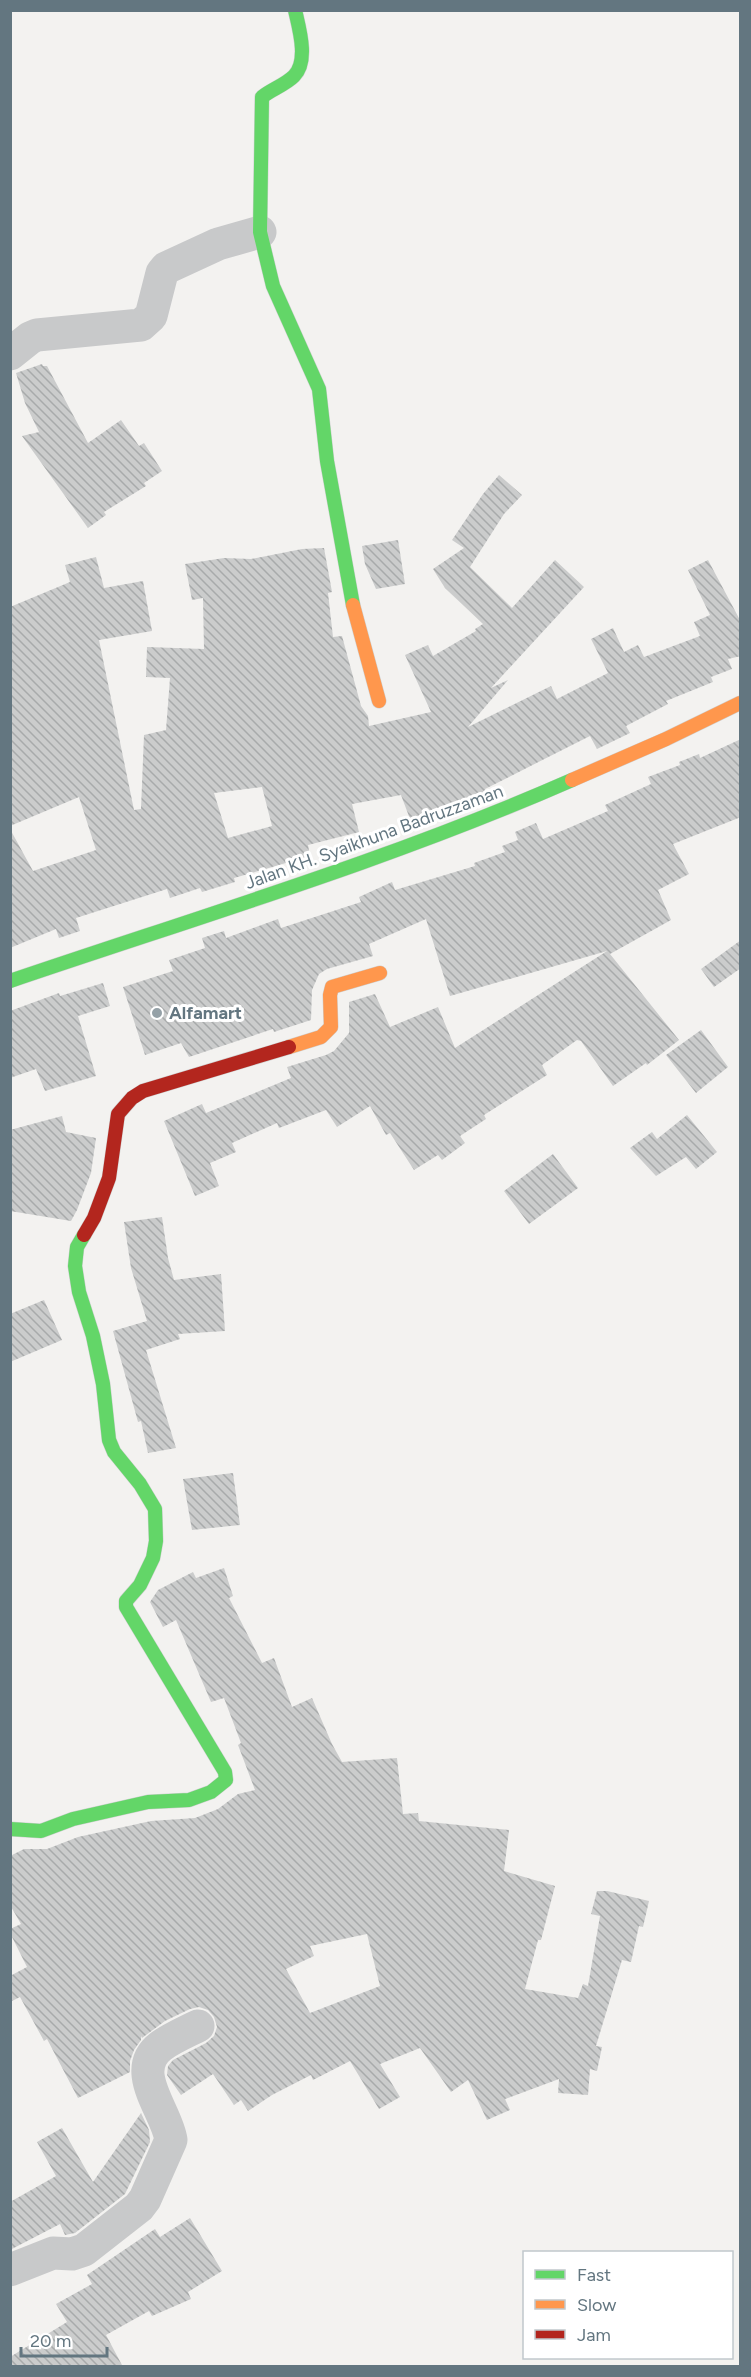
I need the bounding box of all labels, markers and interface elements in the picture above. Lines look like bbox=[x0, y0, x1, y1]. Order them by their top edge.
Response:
street label: Jalan KH. Syaikhuna Badruzzaman bbox=[242, 780, 506, 894]
place label: Alfamart bbox=[169, 1002, 242, 1024]
marker: Alfamart bbox=[150, 1006, 164, 1020]
legend bbox=[523, 2251, 733, 2359]
text: Fast bbox=[577, 2264, 611, 2286]
text: Slow bbox=[577, 2294, 616, 2316]
scale bar bbox=[21, 2320, 106, 2358]
text: Jam bbox=[577, 2324, 611, 2346]
text: 20 m bbox=[30, 2330, 71, 2352]

